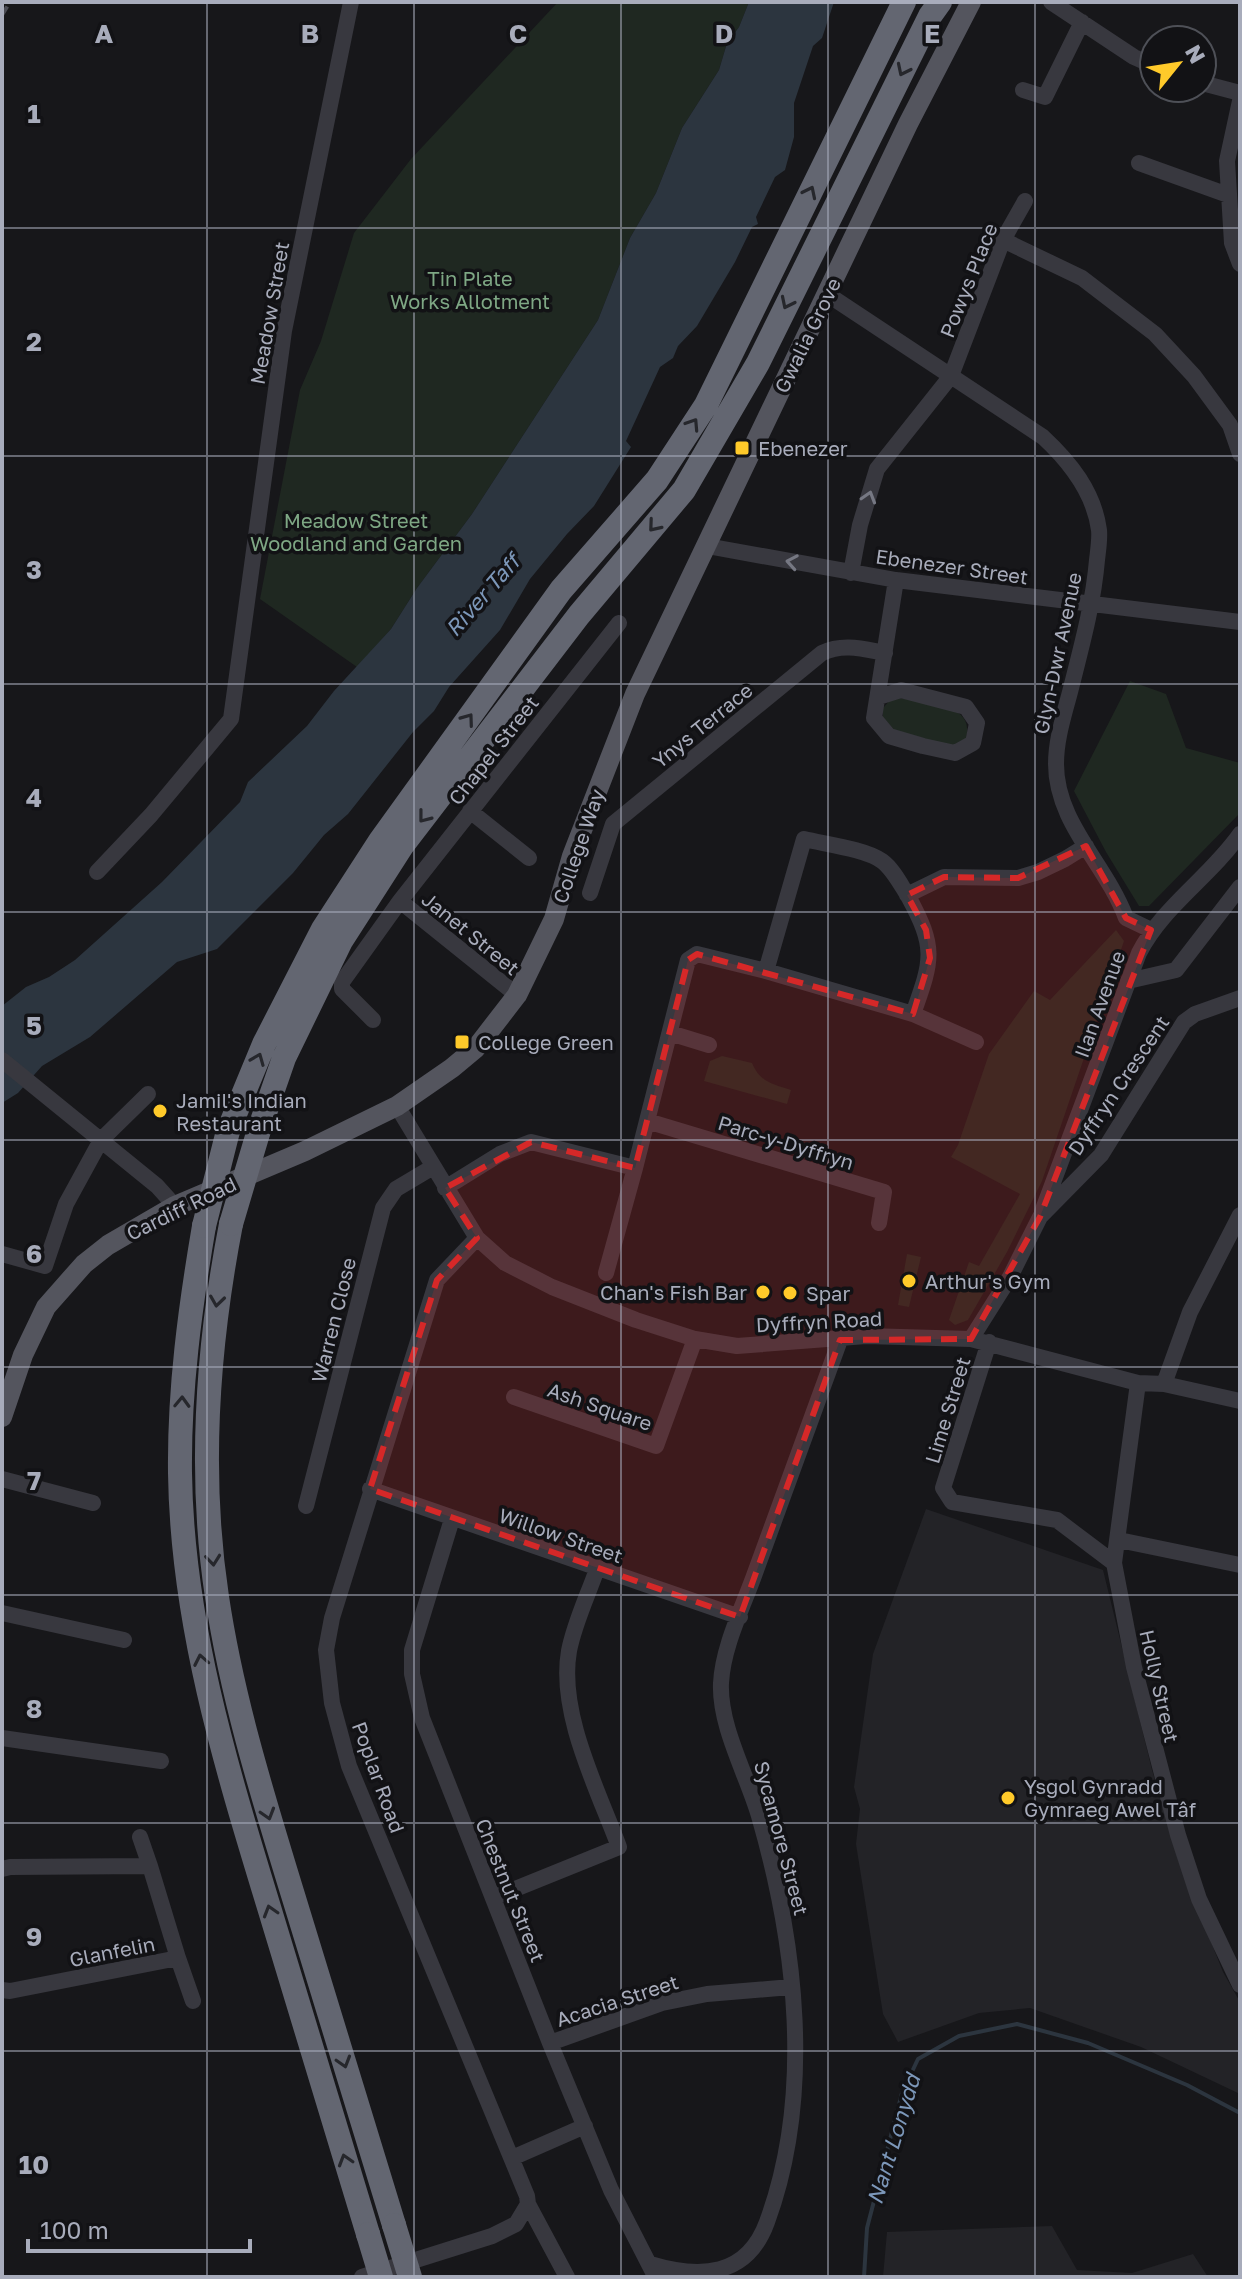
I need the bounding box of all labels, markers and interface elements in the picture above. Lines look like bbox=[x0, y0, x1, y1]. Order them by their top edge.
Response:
text: A bbox=[95, 18, 114, 49]
text: B bbox=[301, 18, 319, 49]
text: C bbox=[509, 18, 527, 49]
text: D bbox=[715, 18, 733, 49]
text: E bbox=[924, 18, 940, 49]
north arrow bbox=[1138, 24, 1218, 104]
text: N bbox=[1180, 40, 1212, 68]
one-way arrow bbox=[897, 62, 913, 77]
text: 1 bbox=[27, 98, 41, 129]
one-way arrow bbox=[801, 186, 816, 201]
street label: Powys Place bbox=[934, 219, 1002, 341]
street label: Meadow Street bbox=[245, 240, 293, 386]
park label: Tin Plate Works Allotment bbox=[390, 266, 550, 313]
street label: Gwalia Grove bbox=[769, 274, 845, 396]
one-way arrow bbox=[781, 295, 797, 310]
text: 2 bbox=[26, 326, 42, 357]
one-way arrow bbox=[684, 418, 699, 433]
place label: Ebenezer bbox=[758, 436, 848, 460]
marker: Ebenezer bbox=[733, 439, 751, 457]
one-way arrow bbox=[860, 490, 876, 504]
park label: Meadow Street Woodland and Garden bbox=[250, 508, 462, 555]
one-way arrow bbox=[649, 516, 664, 531]
street label: Ebenezer Street bbox=[874, 543, 1030, 589]
water label: River Taff bbox=[439, 545, 528, 642]
text: 3 bbox=[26, 554, 42, 585]
one-way arrow bbox=[785, 554, 798, 571]
street label: Glyn-Dwr Avenue bbox=[1028, 570, 1086, 736]
street label: Ynys Terrace bbox=[647, 677, 757, 773]
street label: Chapel Street bbox=[443, 691, 543, 809]
one-way arrow bbox=[458, 714, 472, 728]
text: 4 bbox=[26, 782, 42, 813]
street label: College Way bbox=[547, 786, 609, 906]
one-way arrow bbox=[419, 809, 433, 823]
street label: Janet Street bbox=[417, 886, 525, 980]
street label: Ilan Avenue bbox=[1069, 947, 1129, 1061]
text: 5 bbox=[26, 1010, 42, 1041]
street label: Dyffryn Crescent bbox=[1062, 1011, 1174, 1159]
place label: College Green bbox=[478, 1030, 614, 1054]
marker: College Green bbox=[453, 1033, 471, 1051]
one-way arrow bbox=[248, 1053, 265, 1067]
place label: Jamil's Indian Restaurant bbox=[176, 1088, 307, 1135]
marker: Jamil's Indian Restaurant bbox=[151, 1102, 169, 1120]
street label: Parc-y-Dyffryn bbox=[715, 1110, 857, 1174]
street label: Cardiff Road bbox=[122, 1171, 240, 1245]
text: 6 bbox=[26, 1238, 42, 1269]
street label: Warren Close bbox=[306, 1255, 360, 1385]
place label: Arthur's Gym bbox=[925, 1269, 1051, 1293]
marker: Arthur's Gym bbox=[900, 1272, 918, 1290]
place label: Chan's Fish Bar bbox=[600, 1280, 747, 1304]
place label: Spar bbox=[806, 1281, 850, 1305]
marker: Chan's Fish Bar bbox=[754, 1283, 772, 1301]
marker: Spar bbox=[781, 1284, 799, 1302]
one-way arrow bbox=[209, 1294, 226, 1308]
street label: Dyffryn Road bbox=[755, 1306, 883, 1336]
street label: Lime Street bbox=[919, 1354, 975, 1466]
street label: Ash Square bbox=[545, 1377, 655, 1435]
one-way arrow bbox=[174, 1395, 191, 1408]
text: 7 bbox=[27, 1465, 41, 1496]
street label: Willow Street bbox=[496, 1503, 626, 1567]
one-way arrow bbox=[204, 1554, 221, 1567]
street label: Holly Street bbox=[1135, 1627, 1185, 1745]
one-way arrow bbox=[193, 1654, 210, 1668]
text: 8 bbox=[26, 1693, 42, 1724]
street label: Poplar Road bbox=[348, 1718, 410, 1836]
street label: Sycamore Street bbox=[750, 1758, 814, 1918]
place label: Ysgol Gynradd Gymraeg Awel Tâf bbox=[1024, 1774, 1196, 1821]
marker: Ysgol Gynradd Gymraeg Awel Tâf bbox=[999, 1789, 1017, 1807]
one-way arrow bbox=[259, 1806, 275, 1820]
street label: Chestnut Street bbox=[471, 1815, 551, 1965]
one-way arrow bbox=[263, 1904, 279, 1918]
text: 9 bbox=[26, 1921, 42, 1952]
street label: Glanfelin bbox=[67, 1931, 157, 1971]
street label: Acacia Street bbox=[553, 1969, 681, 2031]
one-way arrow bbox=[335, 2055, 351, 2069]
water label: Nant Lonydd bbox=[860, 2068, 926, 2207]
text: 10 bbox=[19, 2149, 49, 2180]
one-way arrow bbox=[338, 2153, 354, 2167]
scale bar bbox=[28, 2203, 250, 2253]
text: 100 m bbox=[40, 2215, 109, 2244]

